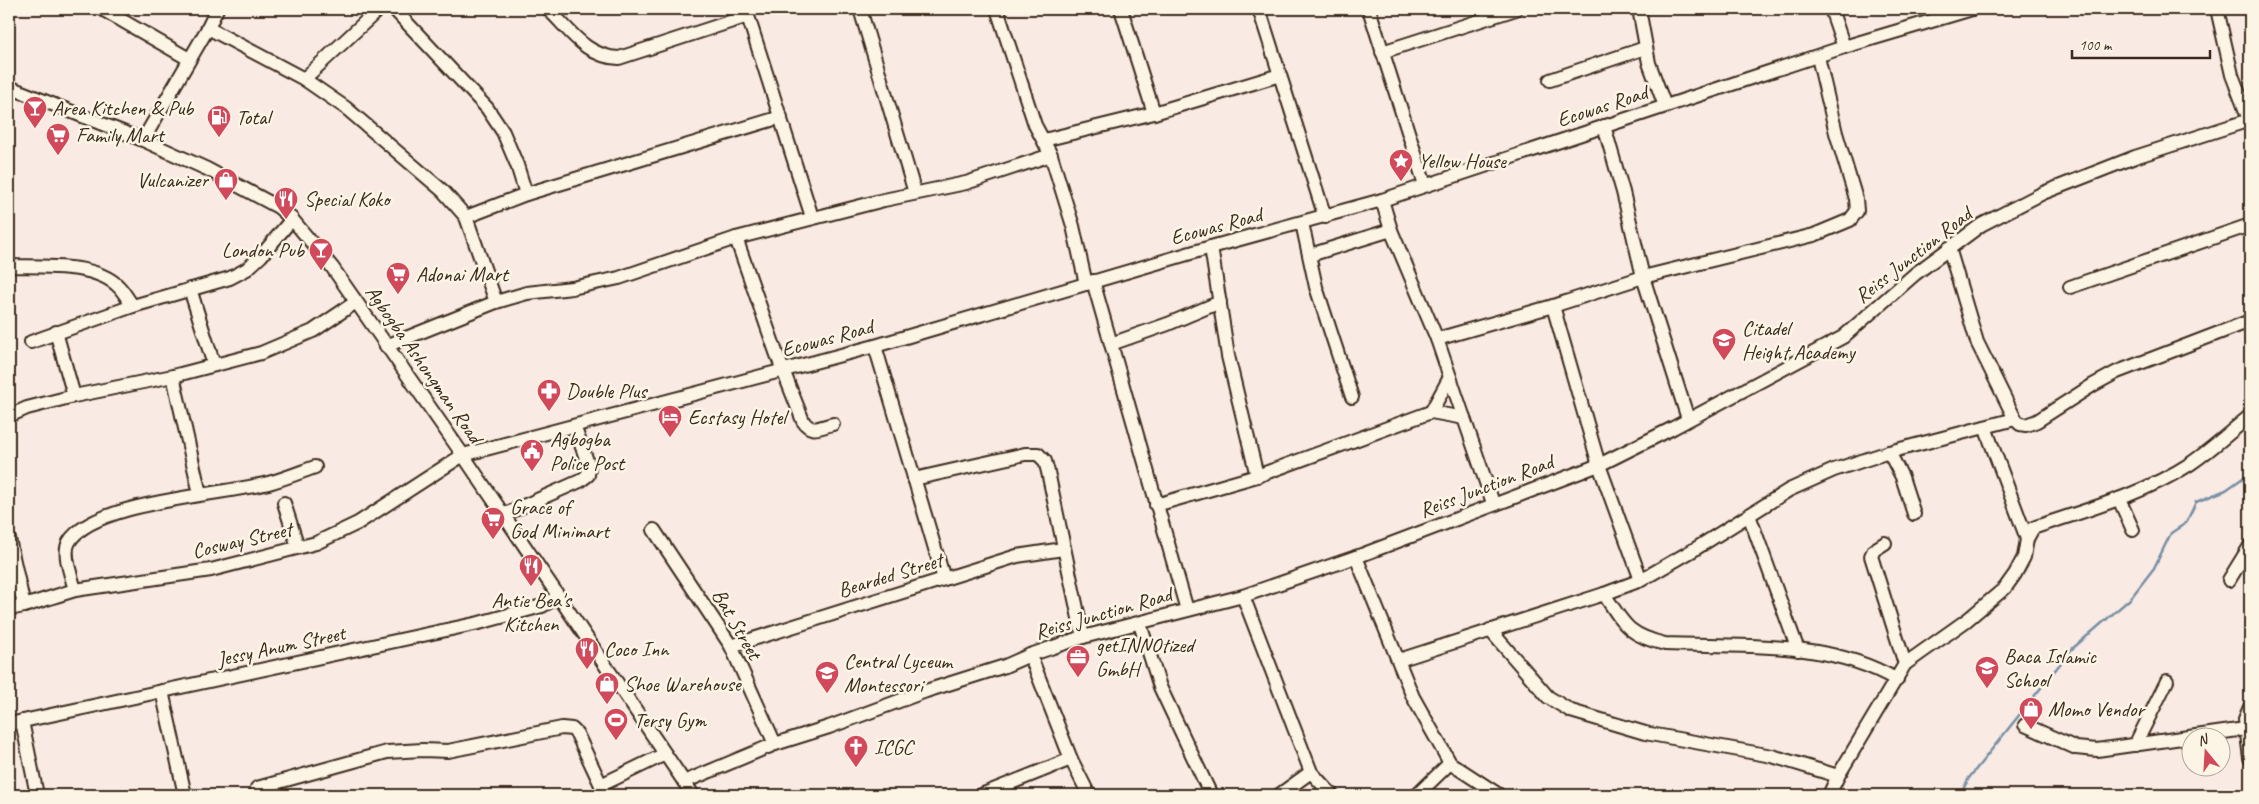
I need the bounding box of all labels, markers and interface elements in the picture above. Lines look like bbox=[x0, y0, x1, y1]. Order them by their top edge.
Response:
scale bar bbox=[2072, 28, 2209, 60]
text: 100 m bbox=[2079, 36, 2113, 55]
street label: Ecowas Road bbox=[1554, 78, 1654, 133]
bar icon: Area Kitchen & Pub bbox=[22, 95, 48, 129]
place label: Area Kitchen & Pub bbox=[52, 95, 195, 121]
fuel station icon: Total bbox=[206, 104, 232, 138]
place label: Total bbox=[236, 104, 274, 130]
supermarket icon: Family Mart bbox=[45, 122, 71, 156]
place label: Family Mart bbox=[76, 122, 166, 148]
place icon: Yellow House bbox=[1388, 148, 1414, 182]
place label: Yellow House bbox=[1418, 148, 1507, 174]
place label: Vulcanizer bbox=[137, 167, 209, 193]
shop icon: Vulcanizer bbox=[213, 167, 239, 201]
restaurant icon: Special Koko bbox=[273, 186, 299, 220]
place label: Special Koko bbox=[304, 186, 392, 212]
street label: Reiss Junction Road bbox=[1849, 199, 1980, 309]
street label: Ecowas Road bbox=[1168, 200, 1268, 251]
place label: London Pub bbox=[222, 237, 306, 263]
bar icon: London Pub bbox=[308, 237, 334, 271]
supermarket icon: Adonai Mart bbox=[385, 261, 411, 295]
place label: Adonai Mart bbox=[416, 261, 510, 287]
street label: Agbogba Ashongman Road bbox=[360, 280, 490, 451]
street label: Ecowas Road bbox=[779, 312, 879, 363]
place label: Citadel Height Academy bbox=[1742, 315, 1857, 365]
school or university icon: Citadel Height Academy bbox=[1711, 327, 1737, 361]
pharmacy icon: Double Plus bbox=[536, 378, 562, 412]
place label: Double Plus bbox=[566, 378, 648, 404]
hotel icon: Ecstasy Hotel bbox=[657, 404, 683, 438]
place label: Ecstasy Hotel bbox=[688, 404, 789, 430]
place label: Agbogba Police Post bbox=[550, 426, 626, 476]
public building icon: Agbogba Police Post bbox=[519, 438, 545, 472]
street label: Reiss Junction Road bbox=[1415, 447, 1560, 523]
place label: Grace of God Minimart bbox=[510, 494, 611, 544]
supermarket icon: Grace of God Minimart bbox=[480, 506, 506, 540]
street label: Cosway Street bbox=[190, 515, 297, 564]
street label: Bearded Street bbox=[835, 546, 948, 603]
restaurant icon: Antie Bea's Kitchen bbox=[518, 553, 544, 587]
street label: Reiss Junction Road bbox=[1032, 580, 1178, 645]
street label: Bat Street bbox=[706, 584, 769, 666]
place label: Antie Bea's Kitchen bbox=[491, 587, 572, 637]
street label: Jessy Anum Street bbox=[214, 619, 349, 672]
place label: getINNOtized GmbH bbox=[1096, 632, 1197, 682]
restaurant icon: Coco Inn bbox=[574, 636, 600, 670]
place label: Coco Inn bbox=[604, 636, 670, 662]
place label: Baca Islamic School bbox=[2004, 643, 2097, 693]
office icon: getINNOtized GmbH bbox=[1065, 644, 1091, 678]
place label: Central Lyceum Montessori bbox=[844, 648, 954, 698]
school or university icon: Baca Islamic School bbox=[1974, 655, 2000, 689]
school or university icon: Central Lyceum Montessori bbox=[814, 660, 840, 694]
shop icon: Shoe Warehouse bbox=[594, 671, 620, 705]
place label: Shoe Warehouse bbox=[624, 671, 743, 697]
shop icon: Momo Vendor bbox=[2018, 696, 2044, 730]
place label: Momo Vendor bbox=[2048, 696, 2146, 722]
sports icon: Tersy Gym bbox=[603, 707, 629, 741]
place label: Tersy Gym bbox=[634, 707, 707, 733]
north arrow bbox=[2182, 726, 2232, 776]
text: N bbox=[2195, 730, 2211, 750]
church icon: ICGC bbox=[843, 734, 869, 768]
place label: ICGC bbox=[874, 734, 916, 760]

